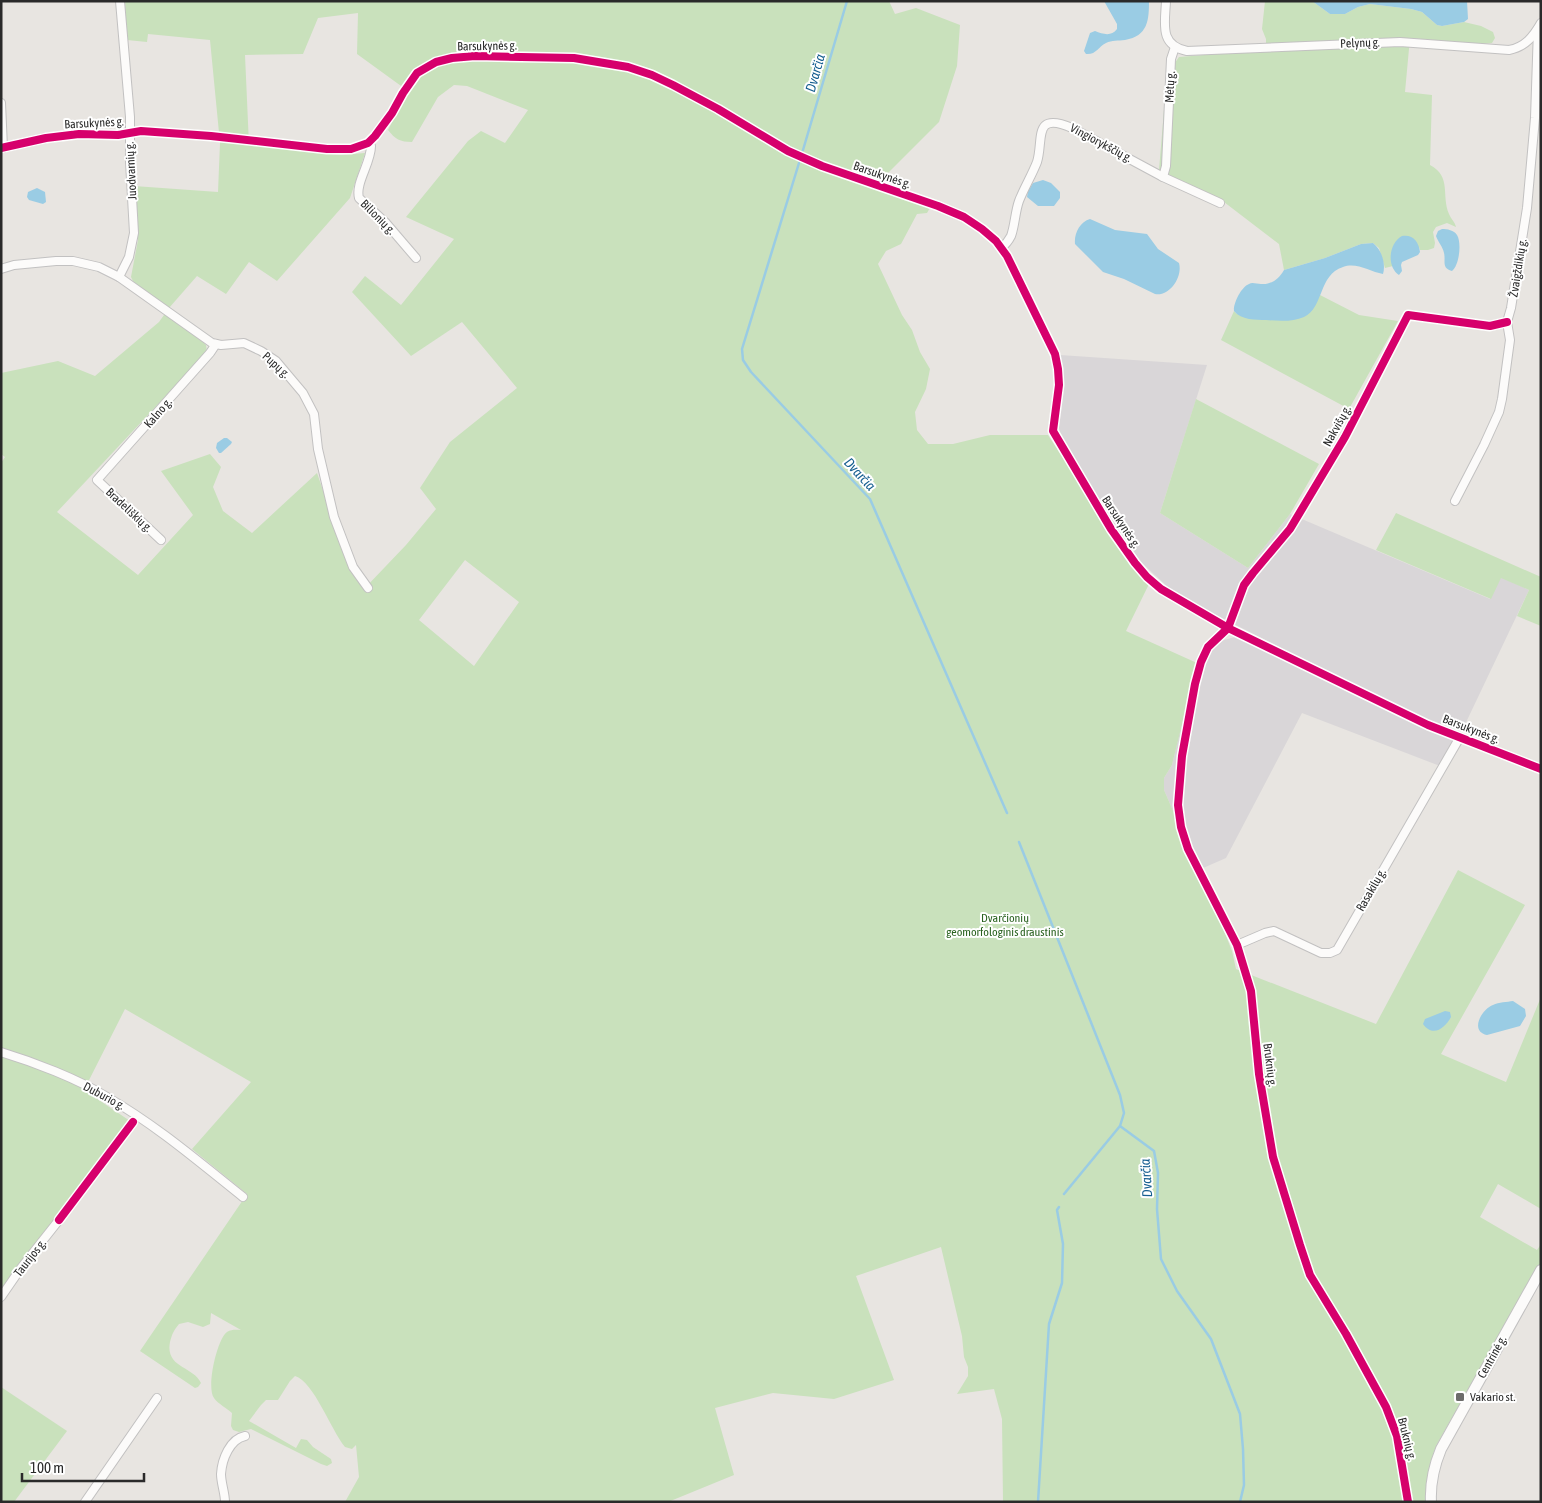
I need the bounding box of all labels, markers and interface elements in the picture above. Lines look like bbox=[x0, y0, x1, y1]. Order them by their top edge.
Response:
street label: Pelynų g. bbox=[1340, 35, 1380, 51]
street label: Barsukynės g. bbox=[457, 38, 517, 54]
water label: Dvarčia bbox=[802, 52, 828, 94]
street label: Mėtų g. bbox=[1162, 71, 1178, 103]
street label: Barsukynės g. bbox=[64, 114, 124, 132]
street label: Vingiorykščių g. bbox=[1068, 121, 1134, 165]
street label: Juodvarnių g. bbox=[122, 142, 140, 200]
street label: Barsukynės g. bbox=[852, 159, 912, 191]
street label: Bilionių g. bbox=[358, 197, 398, 237]
street label: Žvaigždikių g. bbox=[1506, 238, 1530, 298]
street label: Pupų g. bbox=[259, 349, 293, 381]
street label: Kalno g. bbox=[141, 395, 175, 431]
street label: Nakvišų g. bbox=[1320, 403, 1354, 449]
water label: Dvarčia bbox=[841, 454, 879, 494]
street label: Bradeliškių g. bbox=[103, 485, 155, 535]
street label: Barsukynės g. bbox=[1099, 493, 1143, 551]
street label: Barsukynės g. bbox=[1441, 712, 1501, 746]
street label: Rasakilų g. bbox=[1353, 866, 1389, 914]
park label: Dvarčionių geomorfologinis draustinis bbox=[946, 911, 1064, 939]
street label: Bruknių g. bbox=[1260, 1042, 1280, 1088]
street label: Duburio g. bbox=[81, 1079, 127, 1113]
water label: Dvarčia bbox=[1137, 1158, 1155, 1198]
street label: Taurijos g. bbox=[11, 1236, 49, 1280]
street label: Centrinė g. bbox=[1475, 1333, 1509, 1381]
place label: Vakario st. bbox=[1470, 1390, 1515, 1404]
marker: Vakario st. bbox=[1454, 1391, 1466, 1403]
street label: Bruknių g. bbox=[1395, 1416, 1419, 1462]
scale bar bbox=[22, 1450, 145, 1482]
text: 100 m bbox=[30, 1459, 64, 1476]

